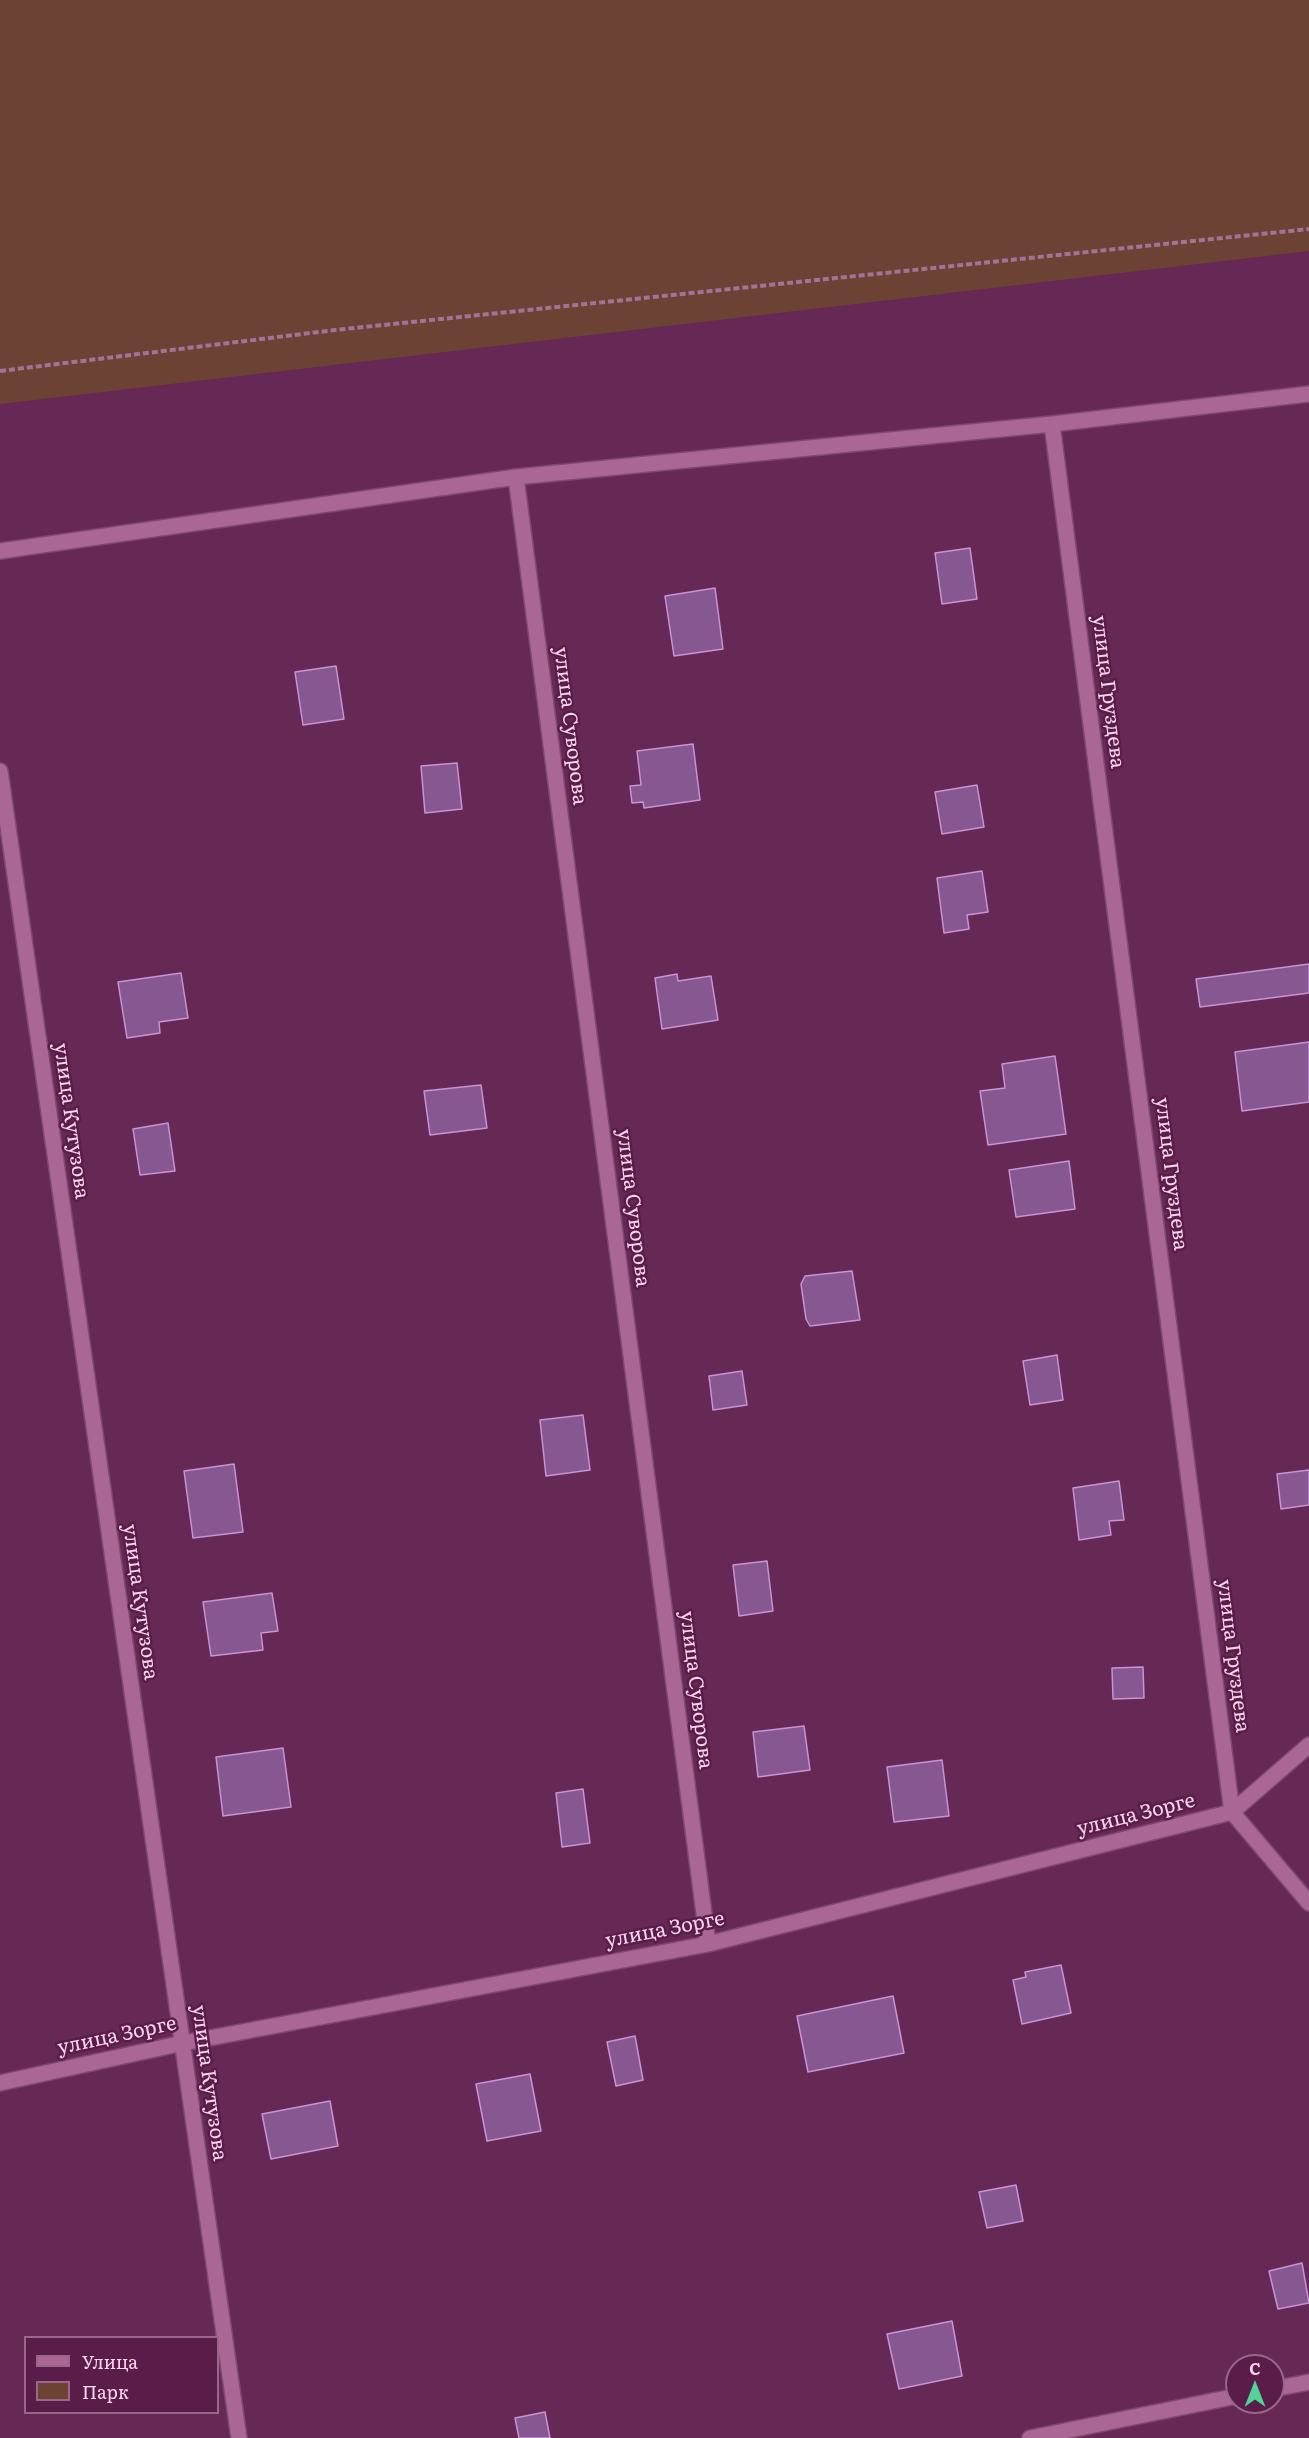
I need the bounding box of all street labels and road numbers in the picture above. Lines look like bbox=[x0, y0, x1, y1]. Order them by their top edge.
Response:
street label: улица Груздева bbox=[1087, 614, 1129, 770]
street label: улица Суворова bbox=[548, 646, 592, 806]
street label: улица Кутузова bbox=[48, 1042, 94, 1200]
street label: улица Груздева bbox=[1150, 1096, 1192, 1252]
street label: улица Суворова bbox=[611, 1128, 655, 1288]
street label: улица Кутузова bbox=[117, 1523, 163, 1681]
street label: улица Груздева bbox=[1212, 1578, 1254, 1734]
street label: улица Суворова bbox=[674, 1610, 718, 1770]
street label: улица Зорге bbox=[1074, 1789, 1198, 1841]
street label: улица Зорге bbox=[603, 1907, 727, 1953]
street label: улица Кутузова bbox=[186, 2004, 232, 2162]
street label: улица Зорге bbox=[55, 2012, 179, 2060]

